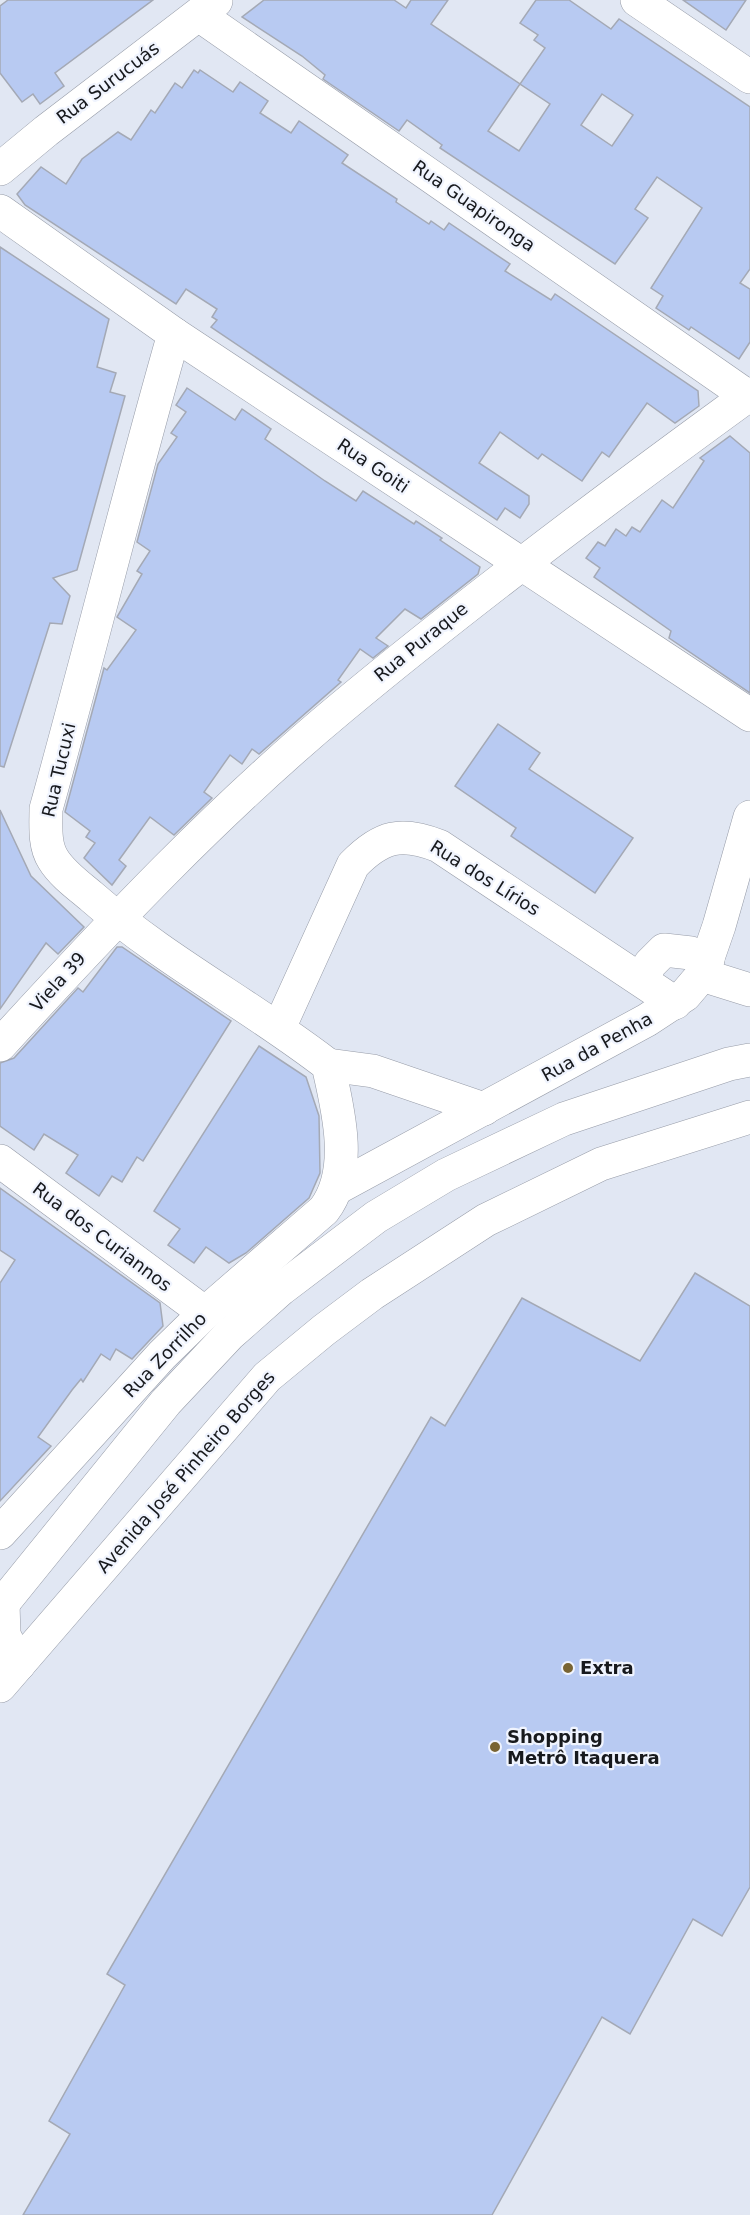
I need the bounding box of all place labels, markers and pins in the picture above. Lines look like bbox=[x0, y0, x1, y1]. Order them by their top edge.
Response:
place label: Extra bbox=[580, 1657, 634, 1678]
marker: Extra bbox=[561, 1661, 575, 1675]
place label: Shopping Metrô Itaquera bbox=[507, 1726, 660, 1768]
marker: Shopping Metrô Itaquera bbox=[488, 1740, 502, 1754]

